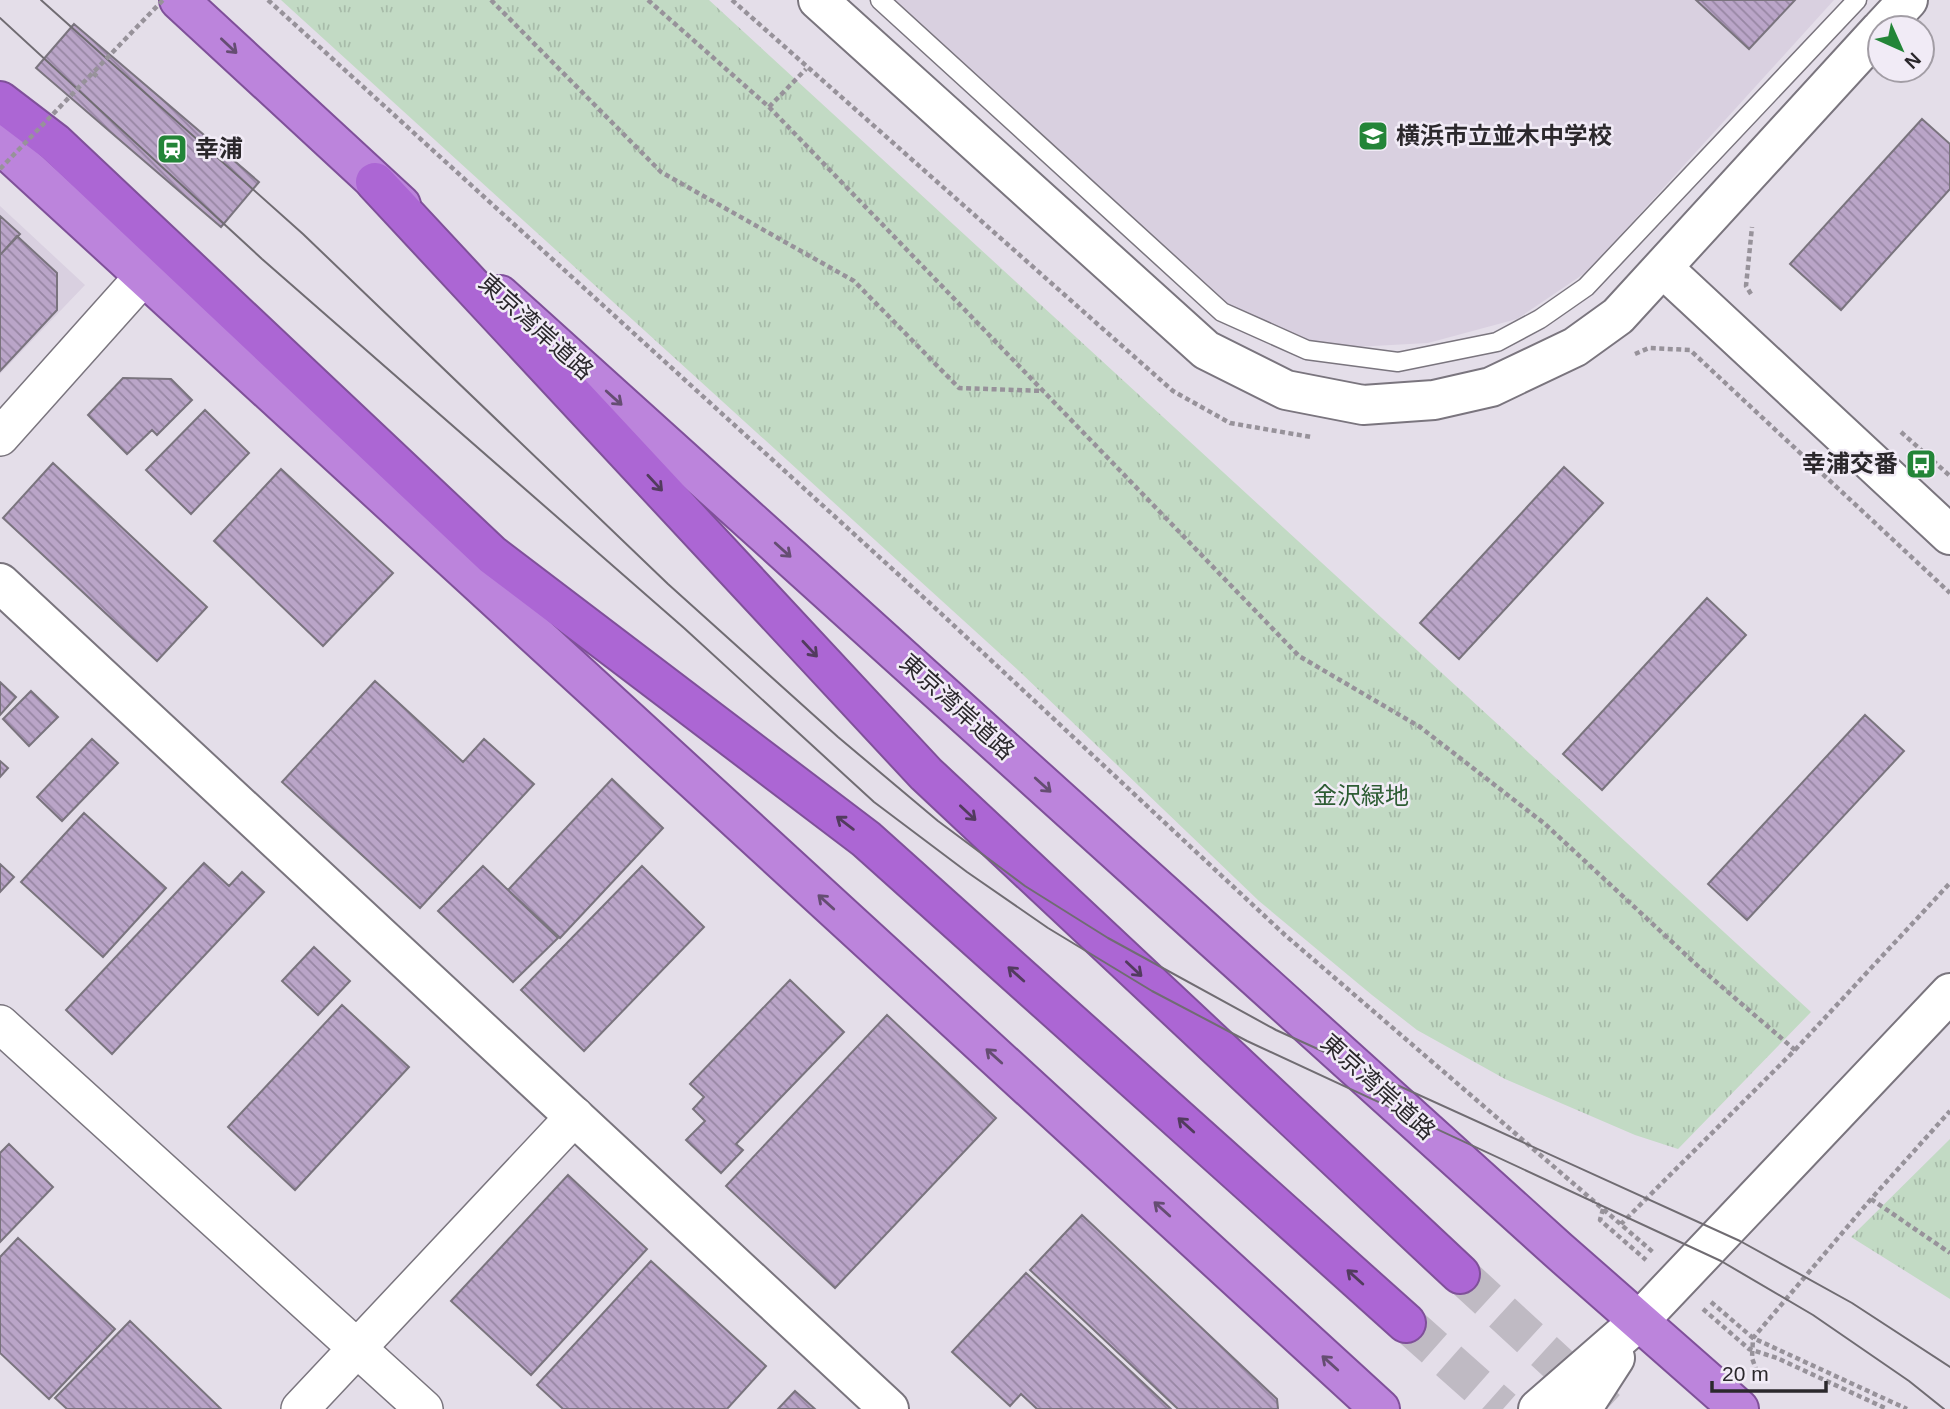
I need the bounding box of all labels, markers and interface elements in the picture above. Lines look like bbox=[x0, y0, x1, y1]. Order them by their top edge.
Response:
north arrow bbox=[1866, 14, 1936, 84]
one-way arrow bbox=[220, 38, 237, 55]
text: N bbox=[1900, 48, 1925, 73]
school or university icon: 横浜市立並木中学校 bbox=[1356, 119, 1390, 153]
place label: 横浜市立並木中学校 bbox=[1396, 122, 1612, 149]
station icon: 幸浦 bbox=[155, 132, 189, 166]
place label: 幸浦 bbox=[195, 135, 243, 162]
street label: 東京湾岸道路 bbox=[474, 268, 599, 385]
one-way arrow bbox=[605, 389, 622, 406]
bus stop icon: 幸浦交番 bbox=[1904, 447, 1938, 481]
place label: 幸浦交番 bbox=[1802, 450, 1898, 477]
one-way arrow bbox=[647, 474, 663, 492]
one-way arrow bbox=[774, 542, 792, 558]
one-way arrow bbox=[802, 640, 818, 658]
street label: 東京湾岸道路 bbox=[895, 648, 1020, 765]
one-way arrow bbox=[1034, 776, 1051, 793]
park label: 金沢緑地 bbox=[1313, 782, 1409, 809]
one-way arrow bbox=[959, 805, 977, 821]
one-way arrow bbox=[837, 816, 855, 831]
one-way arrow bbox=[818, 894, 835, 911]
one-way arrow bbox=[1125, 960, 1142, 977]
one-way arrow bbox=[1008, 965, 1025, 982]
street label: 東京湾岸道路 bbox=[1316, 1028, 1441, 1145]
one-way arrow bbox=[985, 1048, 1003, 1064]
one-way arrow bbox=[1178, 1117, 1195, 1134]
one-way arrow bbox=[1154, 1201, 1171, 1218]
one-way arrow bbox=[1346, 1269, 1364, 1285]
scale bar bbox=[1712, 1350, 1826, 1394]
one-way arrow bbox=[1321, 1355, 1339, 1371]
text: 20 m bbox=[1722, 1362, 1769, 1385]

